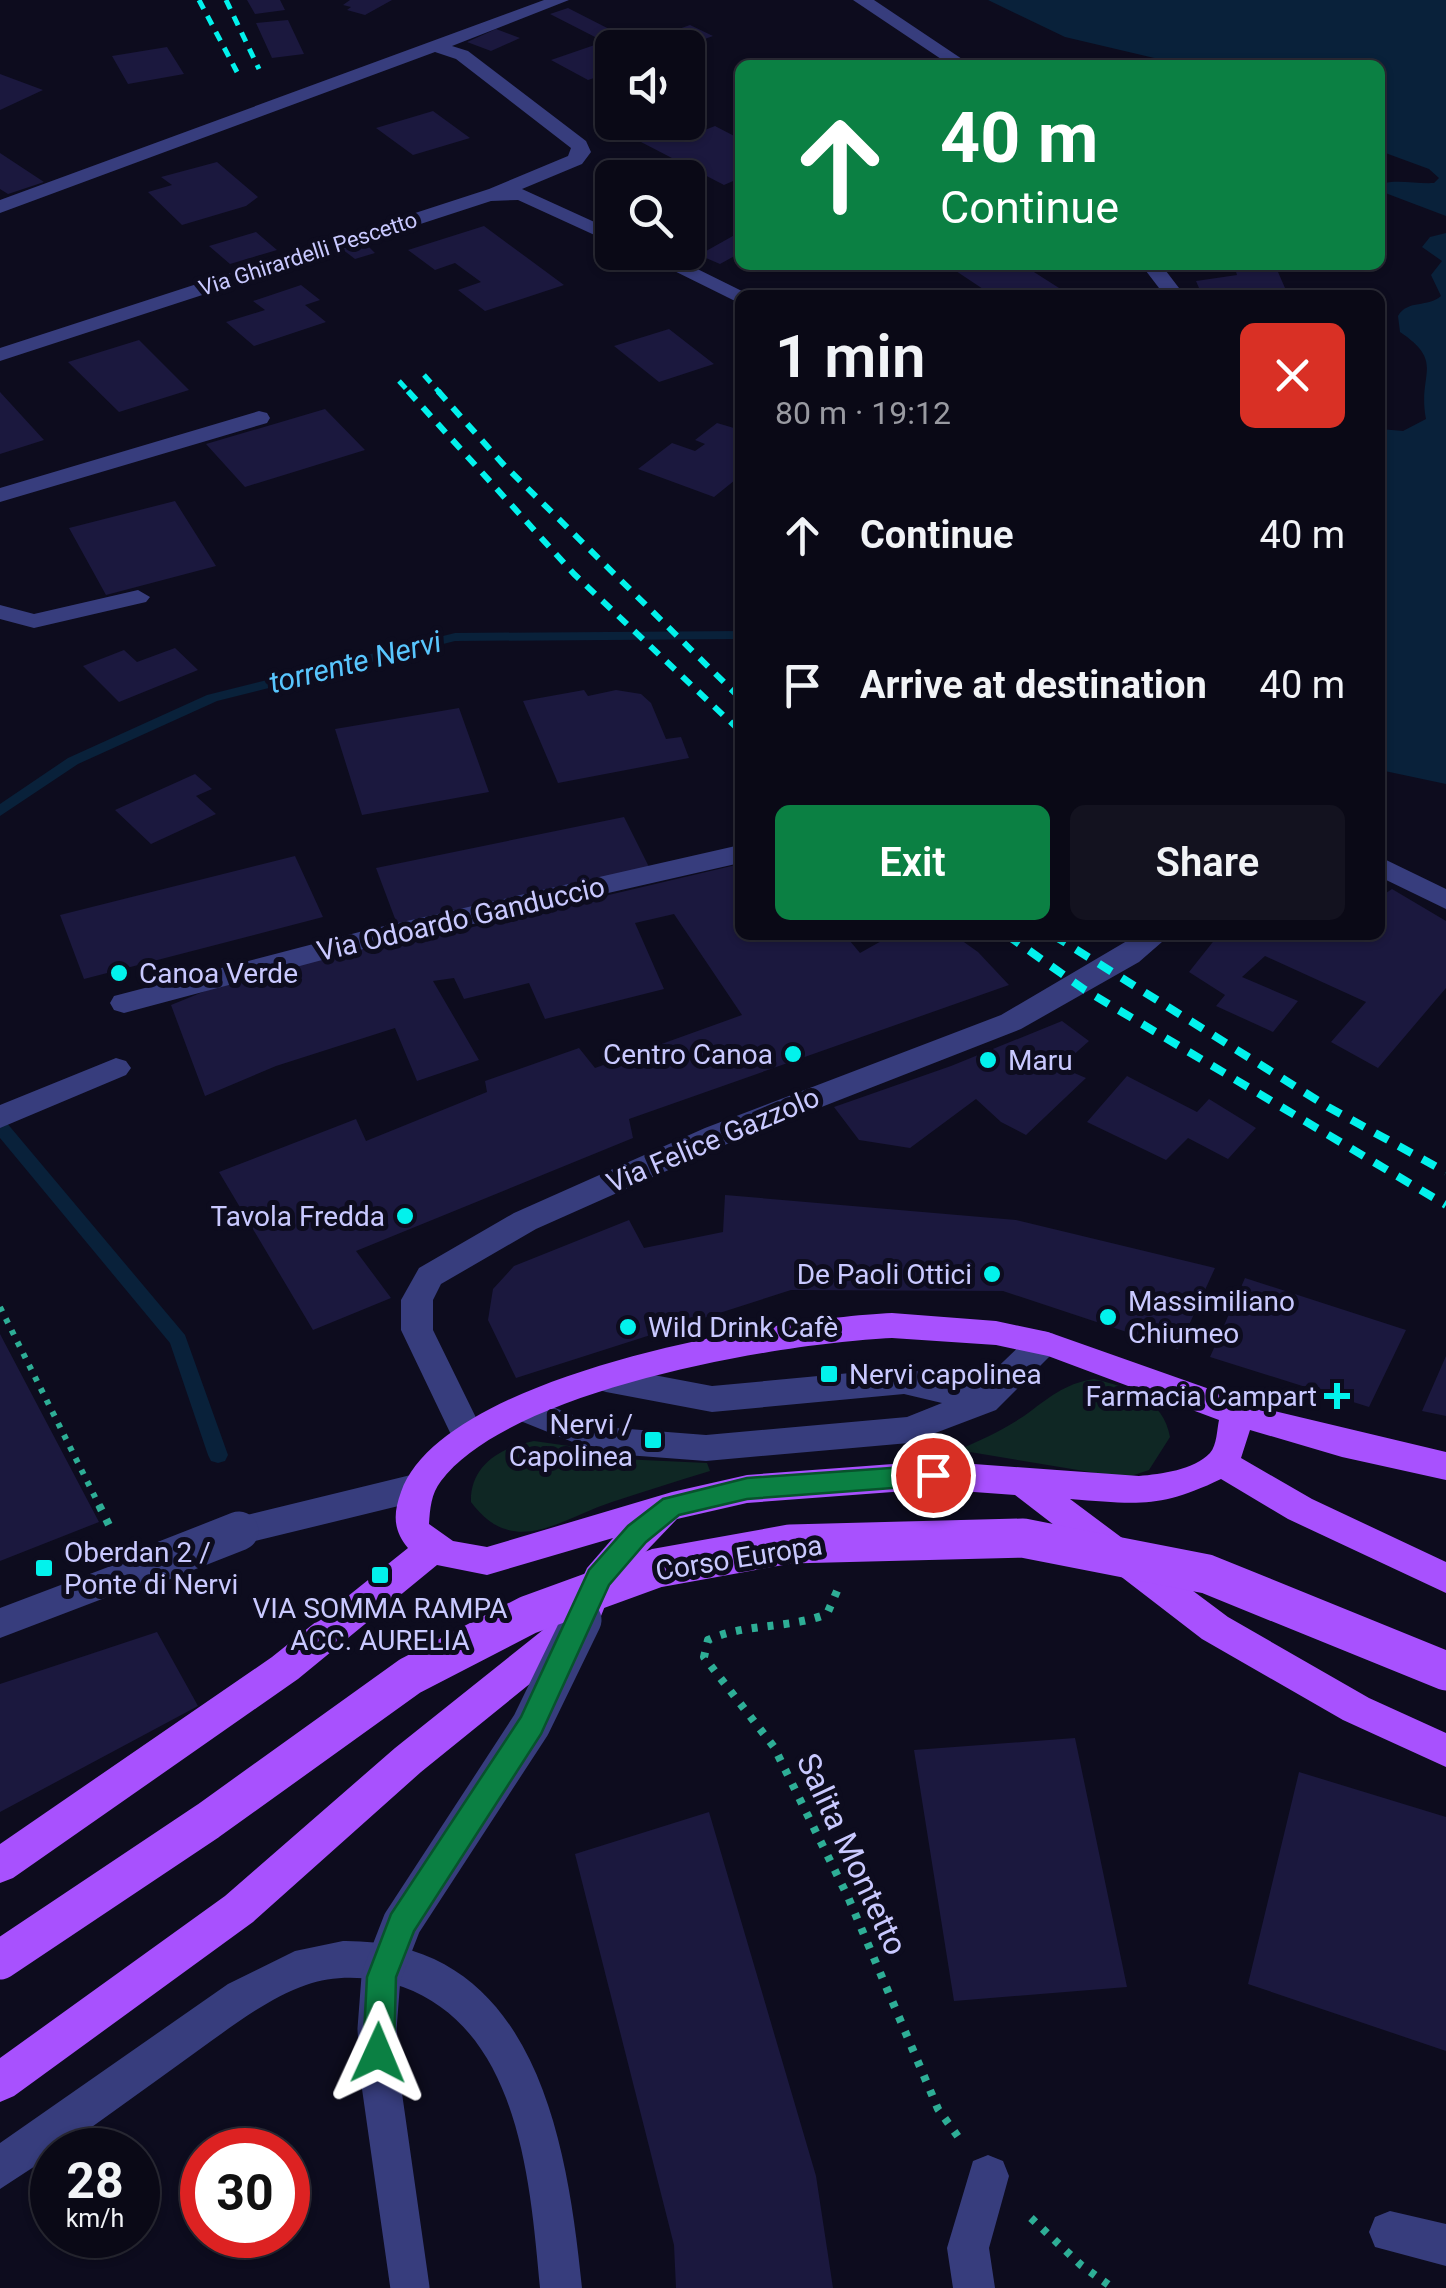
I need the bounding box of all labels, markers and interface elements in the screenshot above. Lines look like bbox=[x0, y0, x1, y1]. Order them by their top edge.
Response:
map controls bbox=[595, 30, 705, 270]
button: sound bbox=[595, 30, 705, 140]
text: 40 m bbox=[940, 97, 1098, 179]
icon: ahead bbox=[775, 100, 905, 230]
button: search bbox=[595, 160, 705, 270]
text: Continue bbox=[940, 181, 1119, 234]
street label: Via Ghirardelli Pescetto bbox=[196, 207, 420, 301]
text: 1 min bbox=[775, 321, 925, 392]
button: close bbox=[1240, 323, 1345, 428]
text: 80 m · 19:12 bbox=[775, 394, 951, 432]
icon: ahead bbox=[775, 508, 830, 563]
text: Continue bbox=[860, 513, 1014, 557]
text: 40 m bbox=[1260, 513, 1345, 557]
water label: torrente Nervi bbox=[265, 623, 446, 700]
icon: arrive bbox=[775, 658, 830, 713]
text: Arrive at destination bbox=[860, 663, 1207, 707]
text: 40 m bbox=[1260, 663, 1345, 707]
button: Exit bbox=[775, 805, 1050, 920]
button: Share bbox=[1070, 805, 1345, 920]
street label: Via Odoardo Ganduccio bbox=[314, 870, 608, 968]
place label: Canoa Verde bbox=[139, 957, 298, 990]
marker: Canoa Verde bbox=[108, 962, 130, 984]
place label: Centro Canoa bbox=[603, 1038, 773, 1071]
marker: Centro Canoa bbox=[782, 1043, 804, 1065]
place label: Maru bbox=[1008, 1044, 1073, 1077]
marker: Maru bbox=[977, 1049, 999, 1071]
street label: Via Felice Gazzolo bbox=[602, 1080, 824, 1200]
place label: Tavola Fredda bbox=[210, 1200, 385, 1233]
marker: Tavola Fredda bbox=[394, 1205, 416, 1227]
place label: De Paoli Ottici bbox=[797, 1258, 972, 1291]
marker: De Paoli Ottici bbox=[981, 1263, 1003, 1285]
place label: Massimiliano Chiumeo bbox=[1128, 1285, 1295, 1350]
marker: Massimiliano Chiumeo bbox=[1097, 1306, 1119, 1328]
place label: Wild Drink Cafè bbox=[648, 1311, 838, 1344]
marker: Wild Drink Cafè bbox=[617, 1316, 639, 1338]
place label: Nervi capolinea bbox=[849, 1358, 1042, 1391]
marker: Nervi capolinea bbox=[818, 1363, 840, 1385]
place label: Farmacia Campart bbox=[1086, 1380, 1317, 1413]
marker: Farmacia Campart bbox=[1326, 1385, 1348, 1407]
place label: Nervi / Capolinea bbox=[509, 1408, 633, 1473]
marker: Nervi / Capolinea bbox=[642, 1429, 664, 1451]
pin bbox=[891, 1433, 976, 1518]
icon: arrive bbox=[906, 1448, 961, 1503]
street label: Corso Europa bbox=[653, 1529, 825, 1587]
place label: Oberdan 2 / Ponte di Nervi bbox=[64, 1536, 238, 1601]
marker: Oberdan 2 / Ponte di Nervi bbox=[33, 1557, 55, 1579]
marker: VIA SOMMA RAMPA ACC. AURELIA bbox=[369, 1564, 391, 1586]
place label: VIA SOMMA RAMPA ACC. AURELIA bbox=[252, 1592, 508, 1657]
street label: Salita Montetto bbox=[789, 1747, 915, 1961]
position arrow bbox=[326, 2001, 430, 2105]
speed limit sign: 30 bbox=[180, 2128, 310, 2258]
text: 28 bbox=[66, 2152, 124, 2210]
text: km/h bbox=[66, 2204, 124, 2233]

